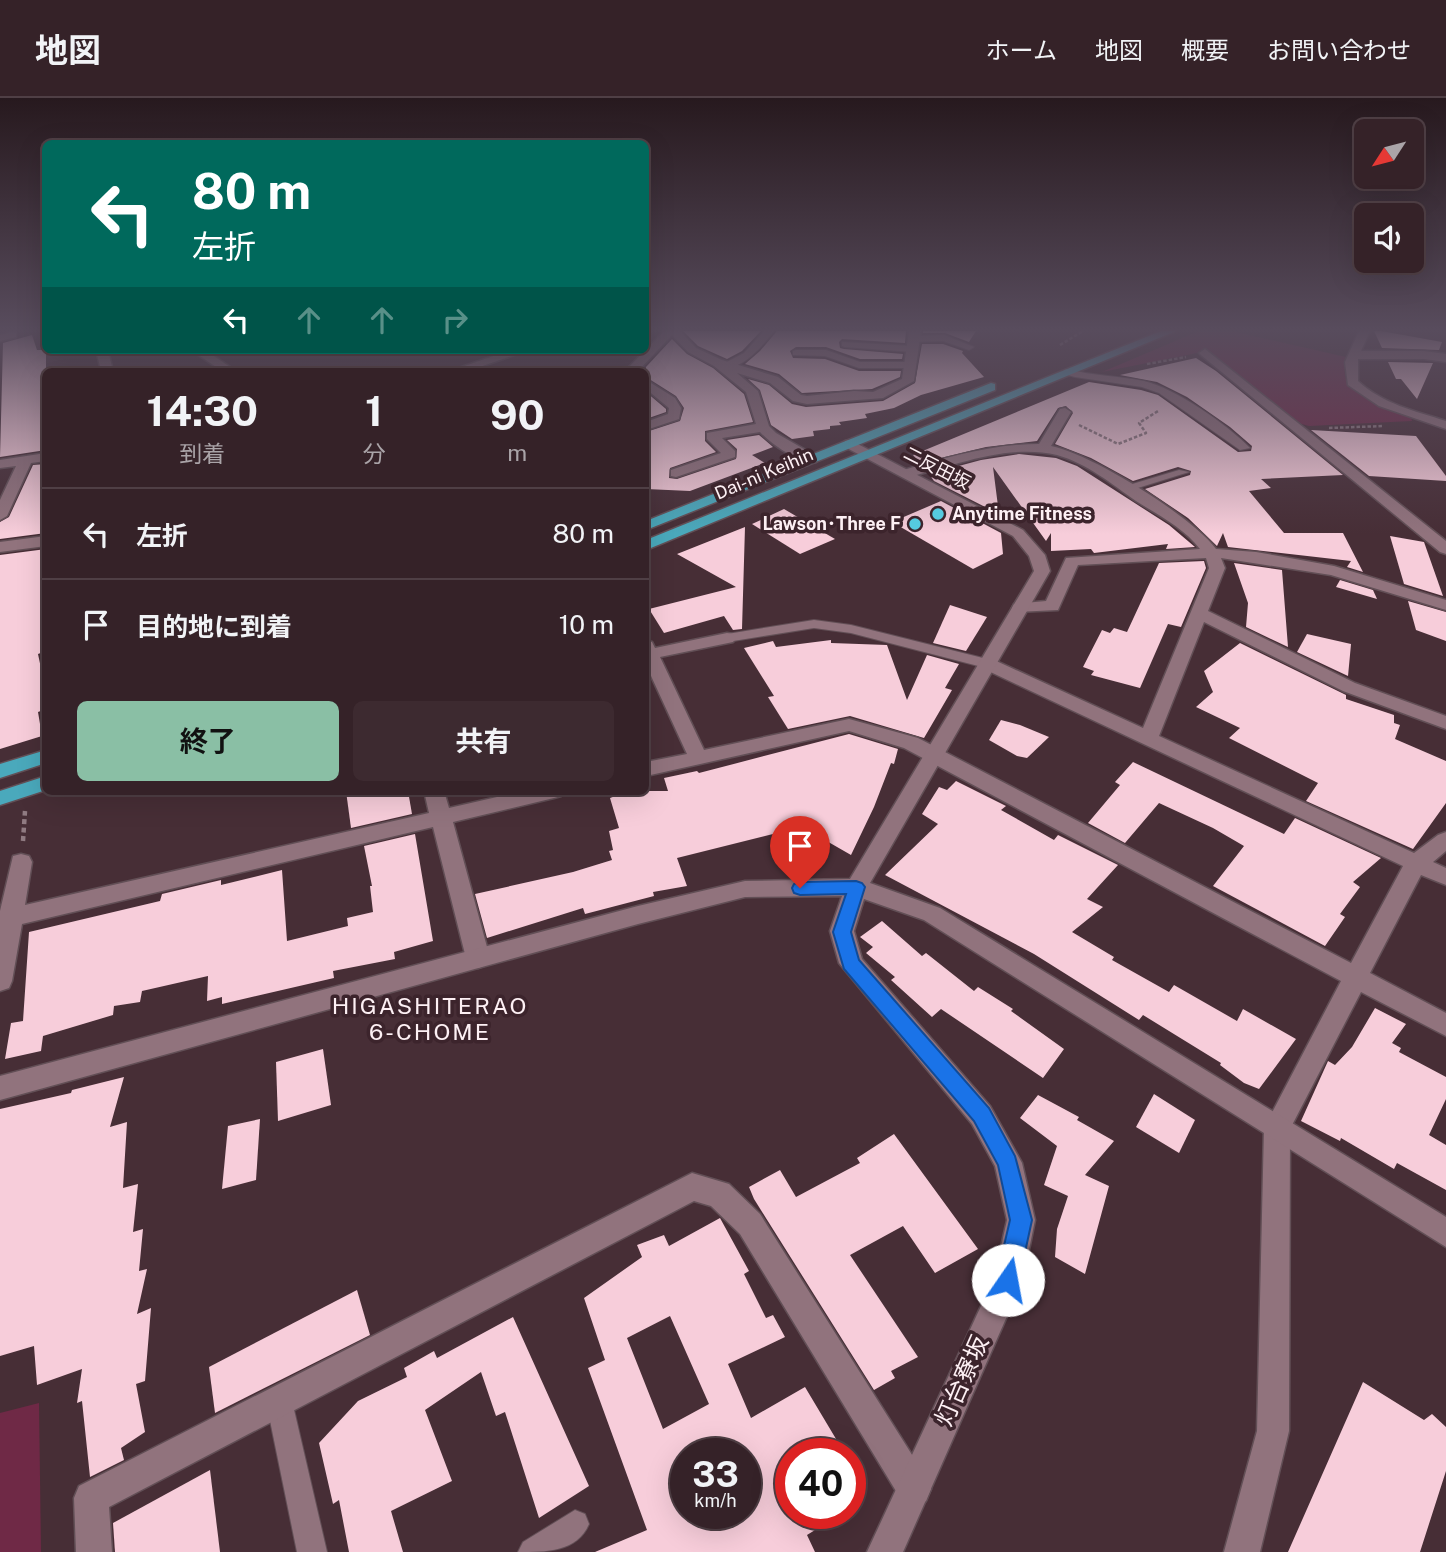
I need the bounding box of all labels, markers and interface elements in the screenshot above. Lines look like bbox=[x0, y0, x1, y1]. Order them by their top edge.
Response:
text: 地図 bbox=[35, 31, 101, 69]
text: ホーム bbox=[986, 36, 1057, 64]
text: 地図 bbox=[1095, 36, 1143, 64]
text: 概要 bbox=[1181, 36, 1229, 64]
text: お問い合わせ bbox=[1267, 36, 1411, 64]
north arrow bbox=[1354, 119, 1424, 189]
map controls bbox=[1354, 119, 1424, 273]
text: 80 m bbox=[192, 162, 311, 220]
icon: left bbox=[77, 168, 168, 259]
button: sound bbox=[1354, 203, 1424, 273]
text: 左折 bbox=[192, 228, 256, 265]
icon: left bbox=[217, 301, 255, 339]
icon: ahead bbox=[290, 301, 328, 339]
icon: ahead bbox=[363, 301, 401, 339]
icon: right bbox=[436, 301, 474, 339]
text: 14:30 bbox=[146, 386, 258, 435]
text: 1 bbox=[365, 386, 383, 435]
text: 90 bbox=[490, 390, 545, 439]
text: m bbox=[507, 439, 527, 466]
text: 到着 bbox=[179, 440, 225, 467]
text: 分 bbox=[363, 440, 386, 467]
street label: 二反田坂 bbox=[900, 442, 974, 493]
street label: Dai-ni Keihin bbox=[711, 443, 816, 504]
place label: Anytime Fitness bbox=[952, 503, 1092, 524]
marker: Anytime Fitness bbox=[930, 506, 946, 522]
place label: Lawson･Three F bbox=[762, 513, 901, 534]
icon: left bbox=[77, 515, 115, 553]
marker: Lawson･Three F bbox=[907, 516, 923, 532]
text: 80 m bbox=[553, 518, 614, 549]
text: 左折 bbox=[136, 520, 188, 551]
icon: arrive bbox=[77, 606, 115, 644]
text: 10 m bbox=[559, 609, 614, 640]
text: 目的地に到着 bbox=[136, 611, 292, 642]
button: 終了 bbox=[77, 701, 339, 781]
button: 共有 bbox=[353, 701, 614, 781]
pin bbox=[770, 816, 830, 888]
icon: arrive bbox=[781, 827, 819, 865]
district label: HIGASHITERAO 6-CHOME bbox=[332, 992, 528, 1045]
position arrow bbox=[971, 1243, 1045, 1317]
street label: 灯台寮坂 bbox=[929, 1331, 993, 1430]
speed limit sign: 40 bbox=[775, 1438, 866, 1529]
text: 33 bbox=[692, 1454, 739, 1495]
text: km/h bbox=[694, 1490, 737, 1511]

